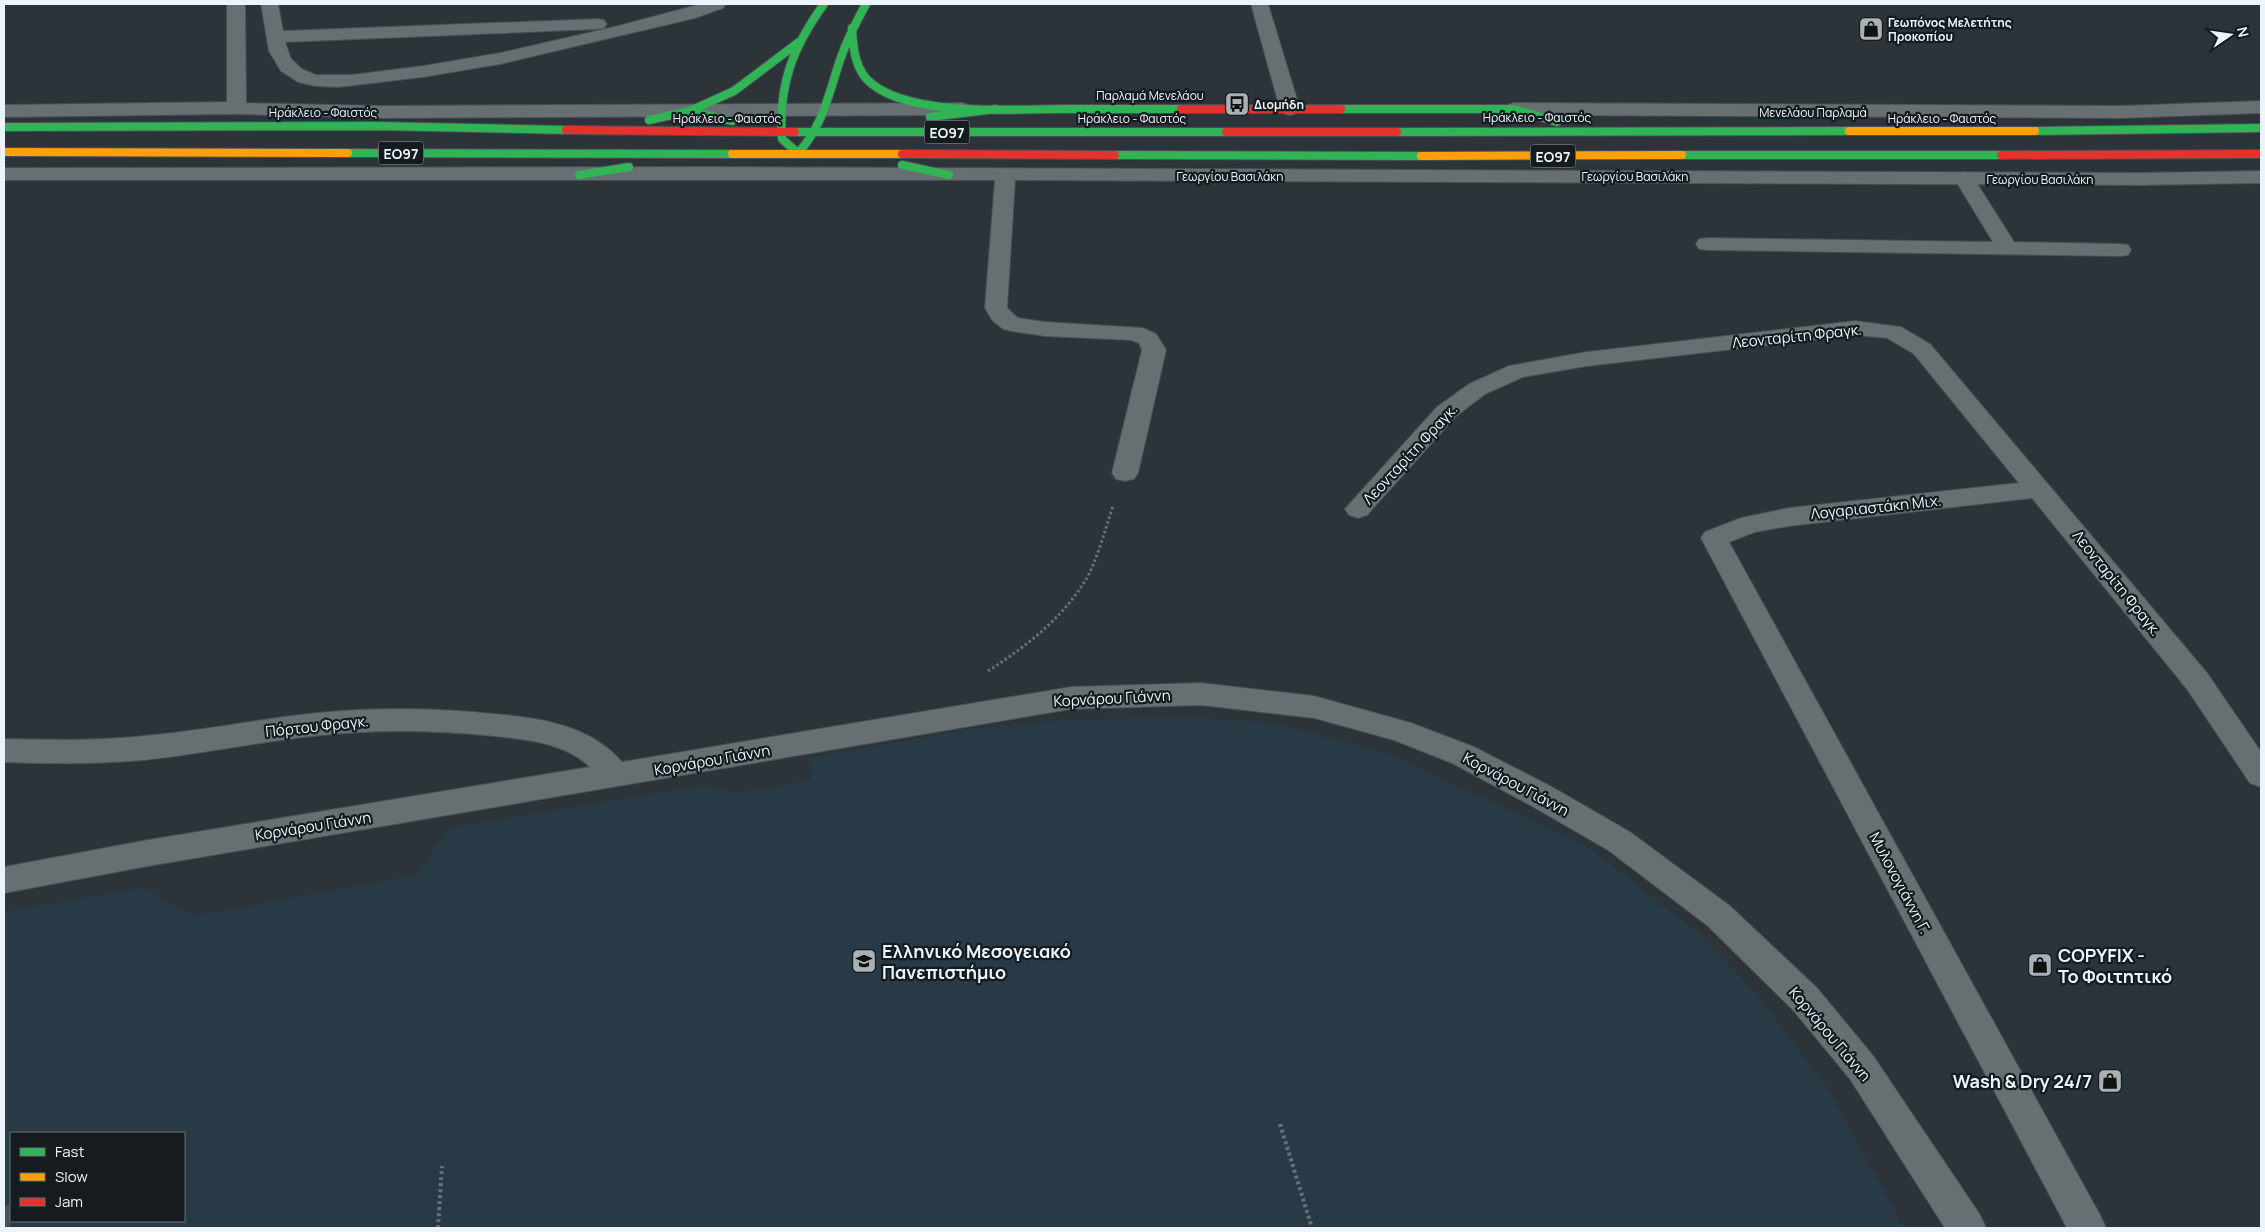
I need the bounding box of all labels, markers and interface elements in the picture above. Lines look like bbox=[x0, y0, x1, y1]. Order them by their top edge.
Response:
north arrow bbox=[2205, 10, 2255, 60]
place label: Γεωπόνος Μελετήτης Προκοπίου bbox=[1888, 14, 2012, 45]
shop icon: Γεωπόνος Μελετήτης Προκοπίου bbox=[1858, 16, 1884, 42]
text: N bbox=[2233, 25, 2254, 39]
street label: Παρλαμά Μενελάου bbox=[1096, 87, 1204, 104]
bus stop icon: Διομήδη bbox=[1224, 91, 1250, 117]
place label: Διομήδη bbox=[1254, 96, 1304, 113]
street label: Ηράκλειο - Φαιστός bbox=[269, 104, 378, 121]
street label: Μενελάου Παρλαμά bbox=[1759, 104, 1867, 121]
street label: Ηράκλειο - Φαιστός bbox=[1483, 109, 1592, 126]
street label: Ηράκλειο - Φαιστός bbox=[673, 110, 782, 127]
street label: Ηράκλειο - Φαιστός bbox=[1078, 110, 1187, 127]
street label: Ηράκλειο - Φαιστός bbox=[1888, 110, 1997, 127]
road number: ΕΟ97 bbox=[924, 120, 970, 144]
road number: ΕΟ97 bbox=[378, 142, 424, 164]
road number: ΕΟ97 bbox=[1530, 144, 1576, 168]
street label: Γεωργίου Βασιλάκη bbox=[1177, 168, 1283, 185]
street label: Γεωργίου Βασιλάκη bbox=[1582, 168, 1688, 185]
street label: Γεωργίου Βασιλάκη bbox=[1987, 171, 2093, 188]
street label: Λεονταρίτη Φραγκ. bbox=[1731, 319, 1863, 353]
street label: Λεονταρίτη Φραγκ. bbox=[1358, 399, 1462, 509]
street label: Λογαριαστάκη Μιχ. bbox=[1810, 490, 1942, 524]
street label: Λεονταρίτη Φραγκ. bbox=[2068, 526, 2166, 640]
street label: Κορνάρου Γιάννη bbox=[1053, 684, 1171, 712]
street label: Πόρτου Φραγκ. bbox=[264, 710, 370, 742]
street label: Κορνάρου Γιάννη bbox=[652, 739, 772, 781]
street label: Κορνάρου Γιάννη bbox=[1459, 747, 1573, 821]
street label: Κορνάρου Γιάννη bbox=[253, 806, 373, 846]
street label: Μυλονογιάννη Γ. bbox=[1864, 828, 1936, 938]
place label: Ελληνικό Μεσογειακό Πανεπιστήμιο bbox=[882, 939, 1071, 984]
place label: COPYFIX - Το Φοιτητικό bbox=[2058, 943, 2172, 988]
school or university icon: Ελληνικό Μεσογειακό Πανεπιστήμιο bbox=[851, 948, 877, 974]
shop icon: COPYFIX - Το Φοιτητικό bbox=[2027, 952, 2053, 978]
street label: Κορνάρου Γιάννη bbox=[1784, 982, 1876, 1086]
shop icon: Wash & Dry 24/7 bbox=[2097, 1068, 2123, 1094]
place label: Wash & Dry 24/7 bbox=[1953, 1069, 2092, 1093]
legend bbox=[10, 1132, 185, 1222]
text: Fast bbox=[55, 1141, 84, 1162]
text: Slow bbox=[55, 1166, 88, 1187]
text: Jam bbox=[55, 1191, 83, 1212]

